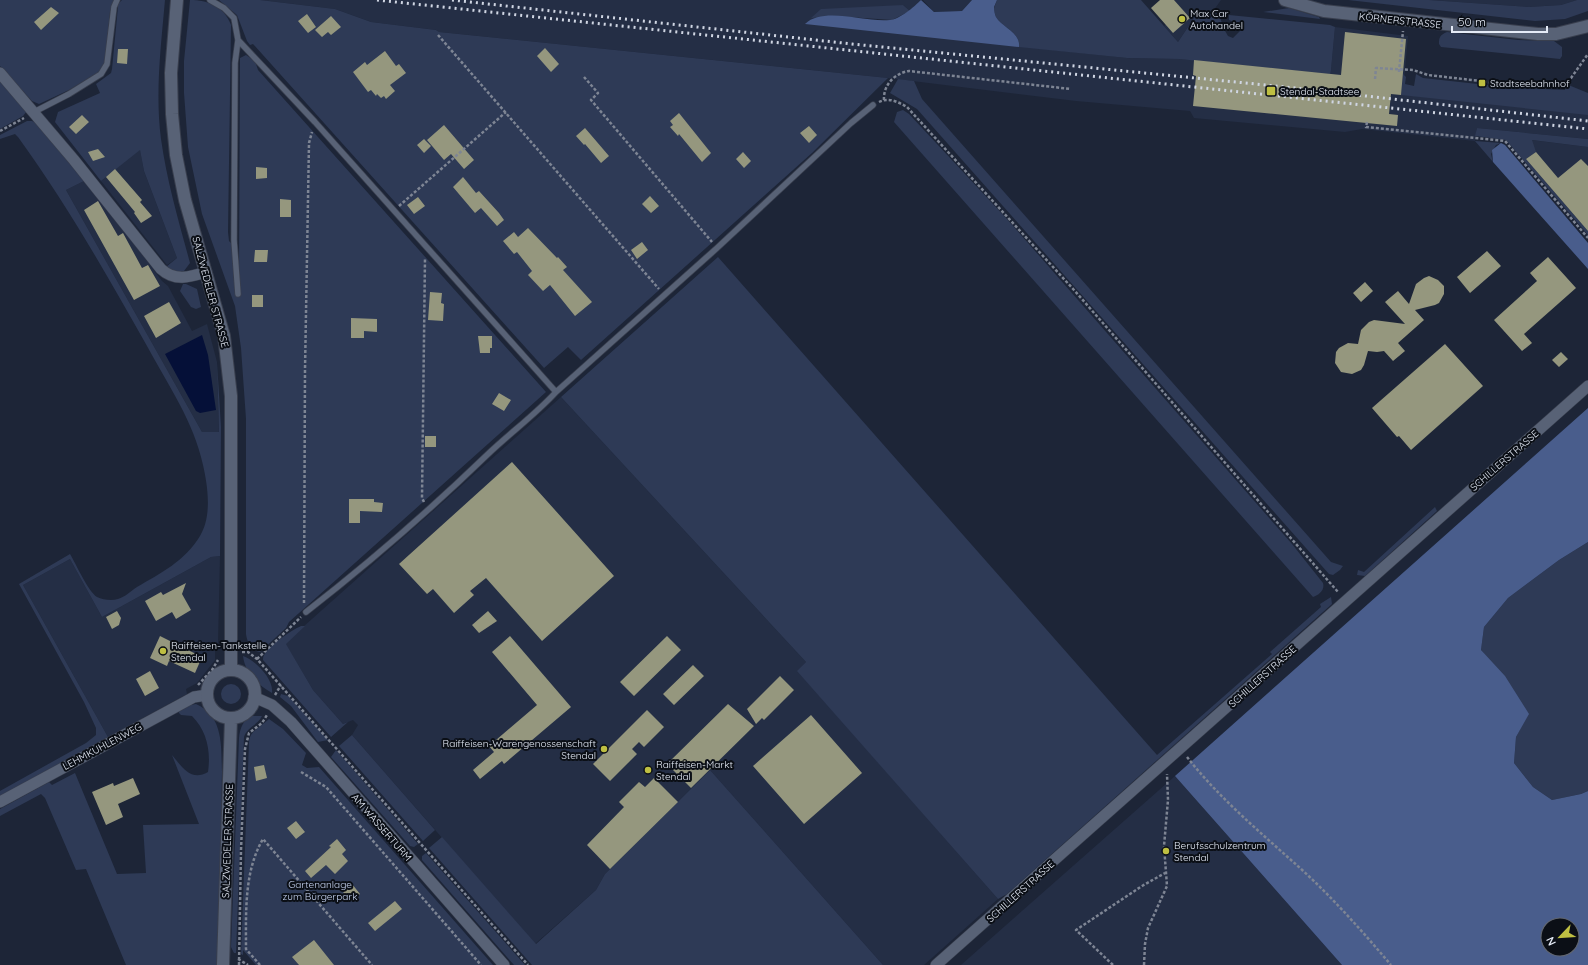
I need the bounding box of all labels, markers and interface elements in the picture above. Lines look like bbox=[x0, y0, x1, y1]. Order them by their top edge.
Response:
place label: Max Car Autohandel bbox=[1190, 7, 1243, 32]
scale bar bbox=[1452, 8, 1547, 34]
street label: KÖRNERSTRASSE bbox=[1358, 10, 1442, 31]
marker: Max Car Autohandel bbox=[1177, 14, 1187, 24]
text: 50 m bbox=[1458, 14, 1486, 29]
place label: Stadtseebahnhof bbox=[1490, 77, 1570, 90]
marker: Stadtseebahnhof bbox=[1477, 78, 1487, 88]
marker: Stendal-Stadtsee bbox=[1265, 85, 1277, 97]
place label: Stendal-Stadtsee bbox=[1280, 85, 1360, 98]
street label: SALZWEDELER STRASSE bbox=[189, 235, 232, 349]
street label: SCHILLERSTRASSE bbox=[1467, 427, 1542, 494]
place label: Raiffeisen-Tankstelle Stendal bbox=[171, 639, 267, 664]
street label: SCHILLERSTRASSE bbox=[1226, 642, 1299, 710]
marker: Raiffeisen-Tankstelle Stendal bbox=[158, 646, 168, 656]
street label: LEHMKUHLENWEG bbox=[60, 720, 144, 773]
place label: Raiffeisen-Warengenossenschaft Stendal bbox=[442, 737, 597, 762]
marker: Raiffeisen-Warengenossenschaft Stendal bbox=[599, 744, 609, 754]
place label: Raiffeisen-Markt Stendal bbox=[656, 758, 733, 783]
marker: Raiffeisen-Markt Stendal bbox=[643, 765, 653, 775]
street label: SALZWEDELER STRASSE bbox=[219, 783, 236, 898]
street label: AM WASSERTURM bbox=[349, 791, 414, 864]
place label: Berufsschulzentrum Stendal bbox=[1174, 839, 1266, 864]
marker: Berufsschulzentrum Stendal bbox=[1161, 846, 1171, 856]
street label: SCHILLERSTRASSE bbox=[984, 857, 1057, 925]
park label: Gartenanlage zum Bürgerpark bbox=[282, 878, 358, 903]
north arrow bbox=[1540, 917, 1580, 957]
text: N bbox=[1543, 935, 1559, 948]

